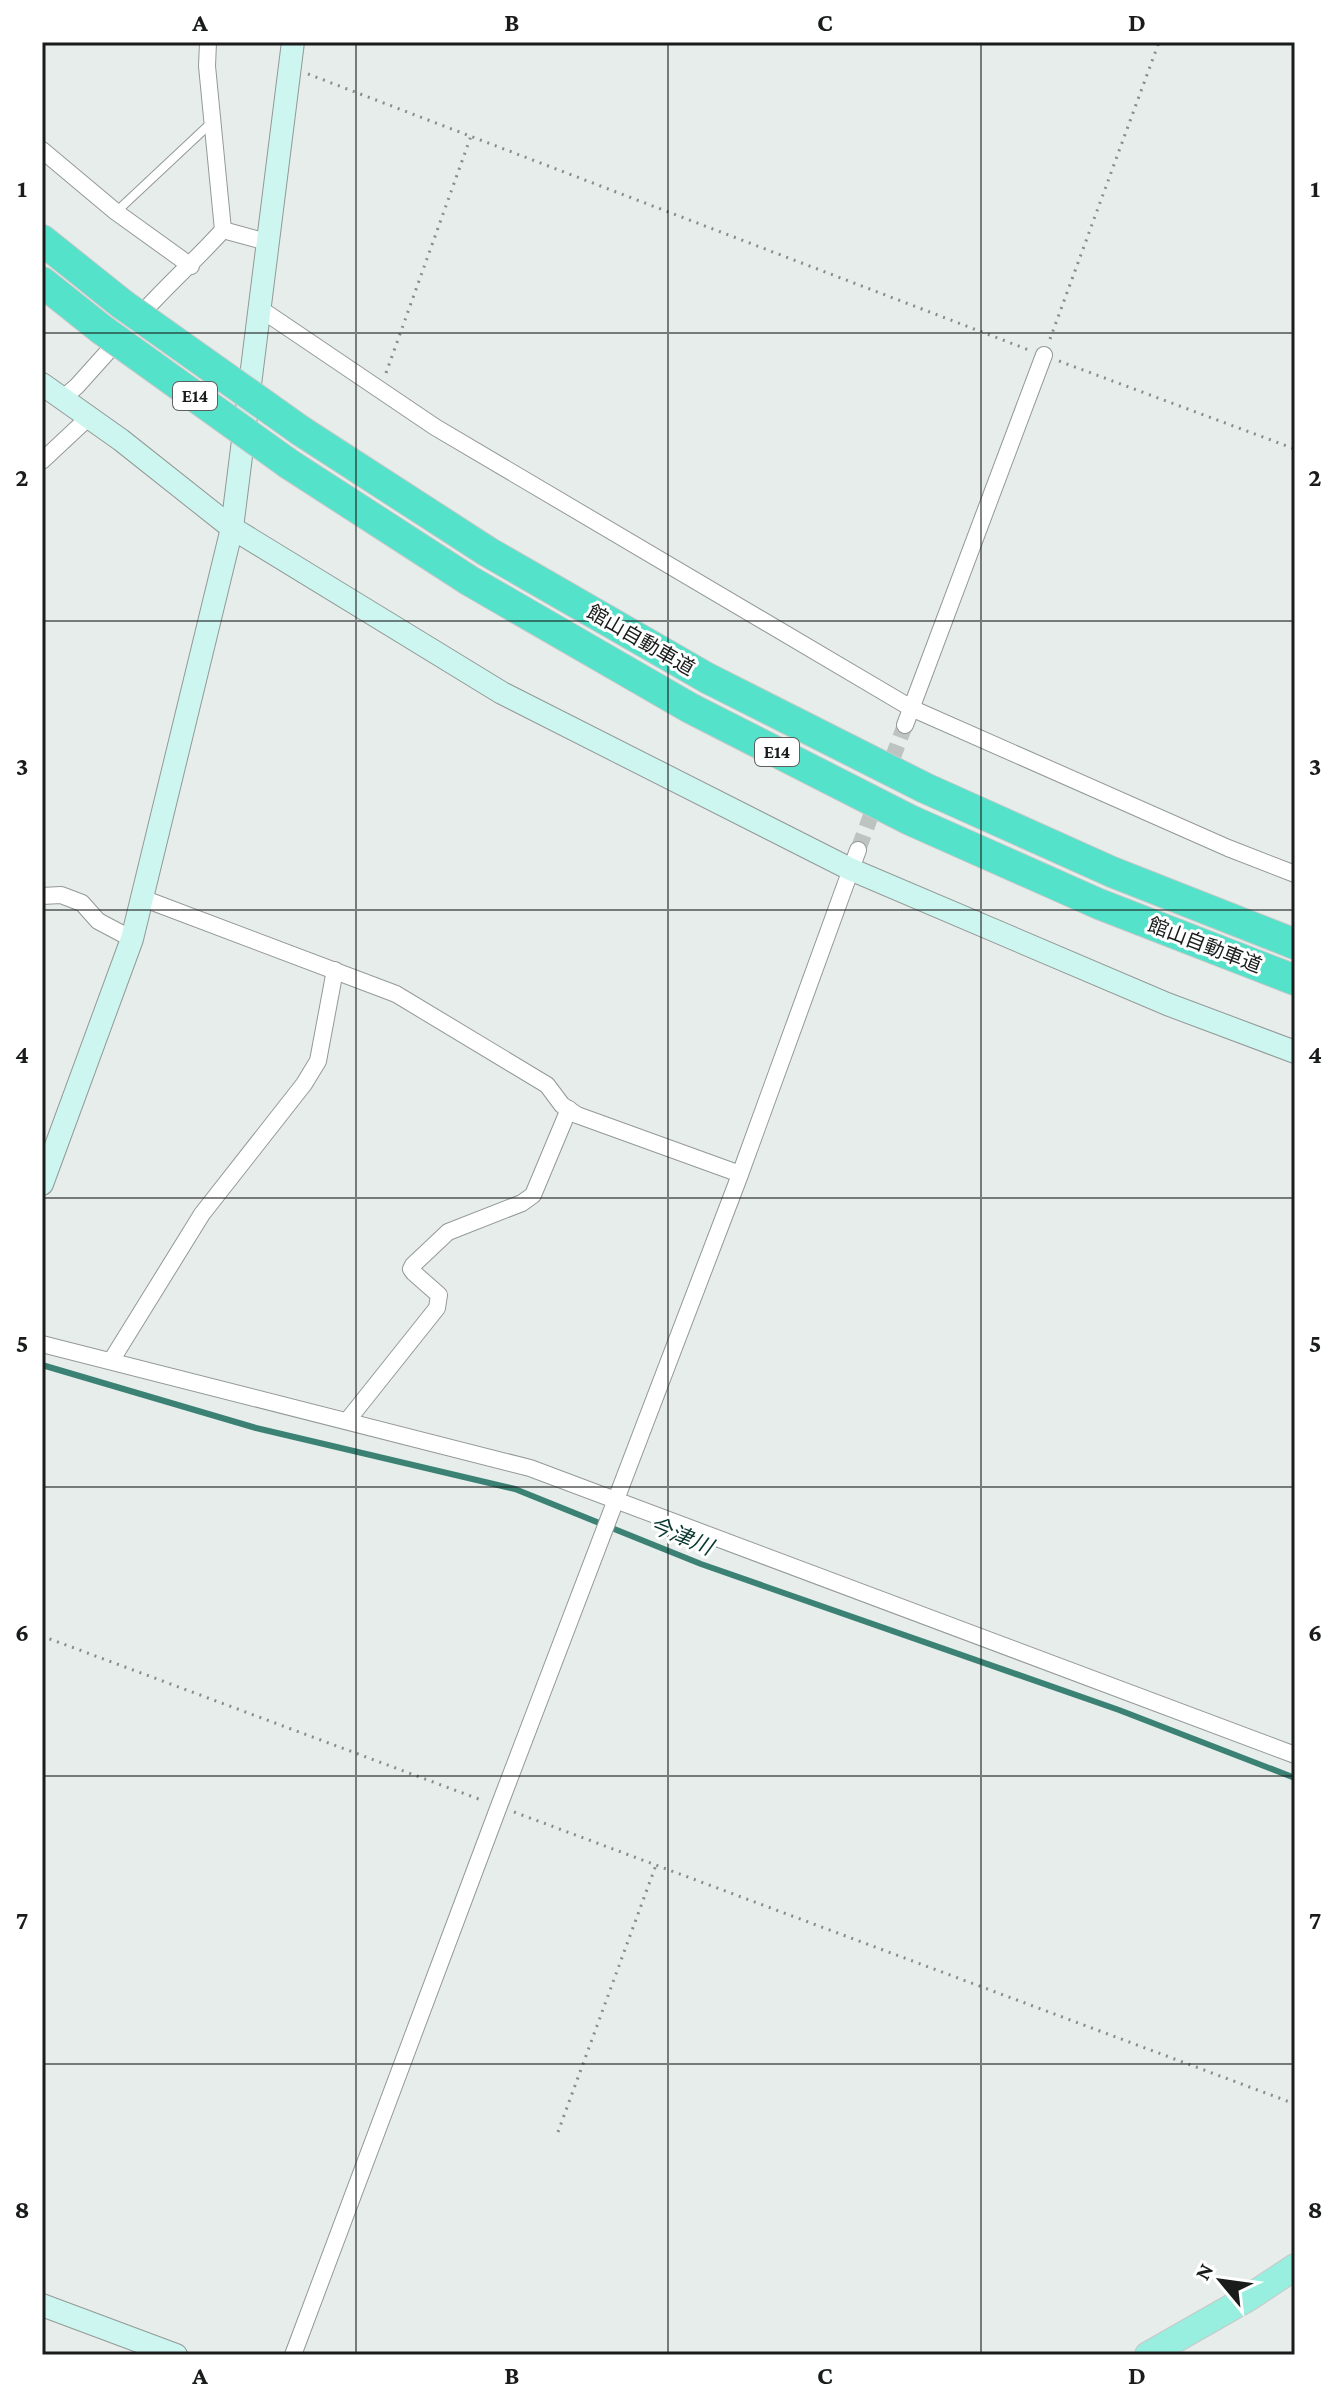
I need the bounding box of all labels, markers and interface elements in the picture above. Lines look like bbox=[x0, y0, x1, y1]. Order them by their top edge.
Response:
text: A bbox=[191, 8, 208, 37]
text: B bbox=[504, 8, 520, 37]
text: C bbox=[817, 8, 833, 37]
text: D bbox=[1128, 8, 1146, 37]
text: 1 bbox=[17, 174, 27, 203]
text: 1 bbox=[1310, 174, 1320, 203]
road number: E14 bbox=[173, 382, 217, 410]
text: 2 bbox=[15, 463, 29, 492]
text: 2 bbox=[1308, 463, 1322, 492]
street label: 館山自動車道 bbox=[584, 600, 698, 680]
road number: E14 bbox=[755, 738, 799, 766]
text: 3 bbox=[16, 752, 28, 781]
text: 3 bbox=[1309, 752, 1321, 781]
street label: 館山自動車道 bbox=[1145, 913, 1265, 977]
text: 4 bbox=[15, 1040, 29, 1069]
text: 4 bbox=[1308, 1040, 1322, 1069]
text: 5 bbox=[16, 1329, 28, 1358]
text: 5 bbox=[1309, 1329, 1321, 1358]
water label: 今津川 bbox=[646, 1512, 718, 1561]
text: 6 bbox=[15, 1618, 29, 1647]
text: 6 bbox=[1308, 1618, 1322, 1647]
text: 7 bbox=[16, 1906, 28, 1935]
text: 7 bbox=[1309, 1906, 1321, 1935]
text: 8 bbox=[14, 2195, 30, 2224]
text: 8 bbox=[1307, 2195, 1323, 2224]
north arrow bbox=[1181, 2241, 1261, 2321]
text: N bbox=[1189, 2259, 1219, 2284]
text: A bbox=[191, 2361, 208, 2390]
text: B bbox=[504, 2361, 520, 2390]
text: C bbox=[817, 2361, 833, 2390]
text: D bbox=[1128, 2361, 1146, 2390]

